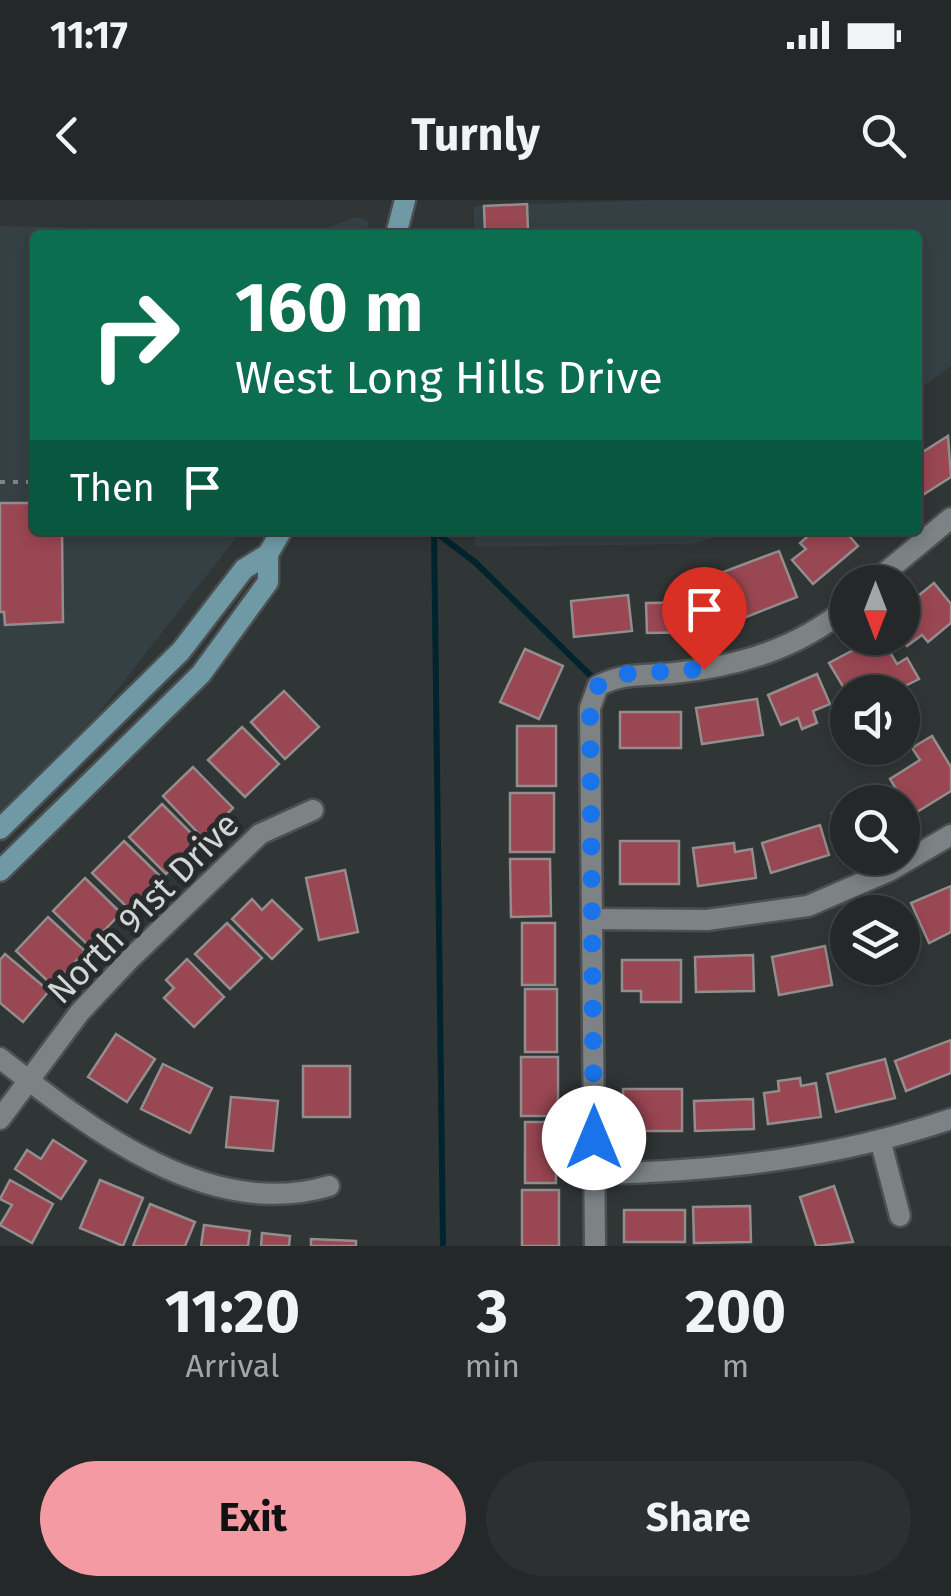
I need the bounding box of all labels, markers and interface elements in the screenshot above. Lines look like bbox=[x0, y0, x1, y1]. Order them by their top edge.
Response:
text: 11:17 bbox=[50, 12, 128, 58]
icon: back bbox=[40, 108, 95, 163]
text: Turnly bbox=[411, 108, 540, 162]
icon: search bbox=[856, 108, 911, 163]
text: 160 m bbox=[235, 266, 424, 350]
icon: right bbox=[70, 270, 200, 400]
text: West Long Hills Drive bbox=[235, 351, 663, 405]
icon: arrive bbox=[175, 460, 230, 515]
text: Then bbox=[70, 465, 155, 511]
north arrow bbox=[830, 565, 920, 655]
map controls bbox=[830, 565, 920, 985]
pin bbox=[662, 567, 747, 670]
icon: arrive bbox=[677, 582, 732, 637]
button: sound bbox=[830, 675, 920, 765]
button: search bbox=[830, 785, 920, 875]
street label: North 91st Drive bbox=[39, 804, 247, 1012]
button: layers bbox=[830, 895, 920, 985]
position arrow bbox=[542, 1086, 646, 1190]
text: 11:20 bbox=[165, 1276, 300, 1348]
text: 3 bbox=[477, 1276, 508, 1348]
text: 200 bbox=[685, 1276, 786, 1348]
text: Arrival bbox=[186, 1347, 279, 1385]
text: min bbox=[465, 1347, 520, 1385]
text: m bbox=[722, 1347, 749, 1385]
button: Exit bbox=[40, 1461, 466, 1576]
button: Share bbox=[486, 1461, 911, 1576]

